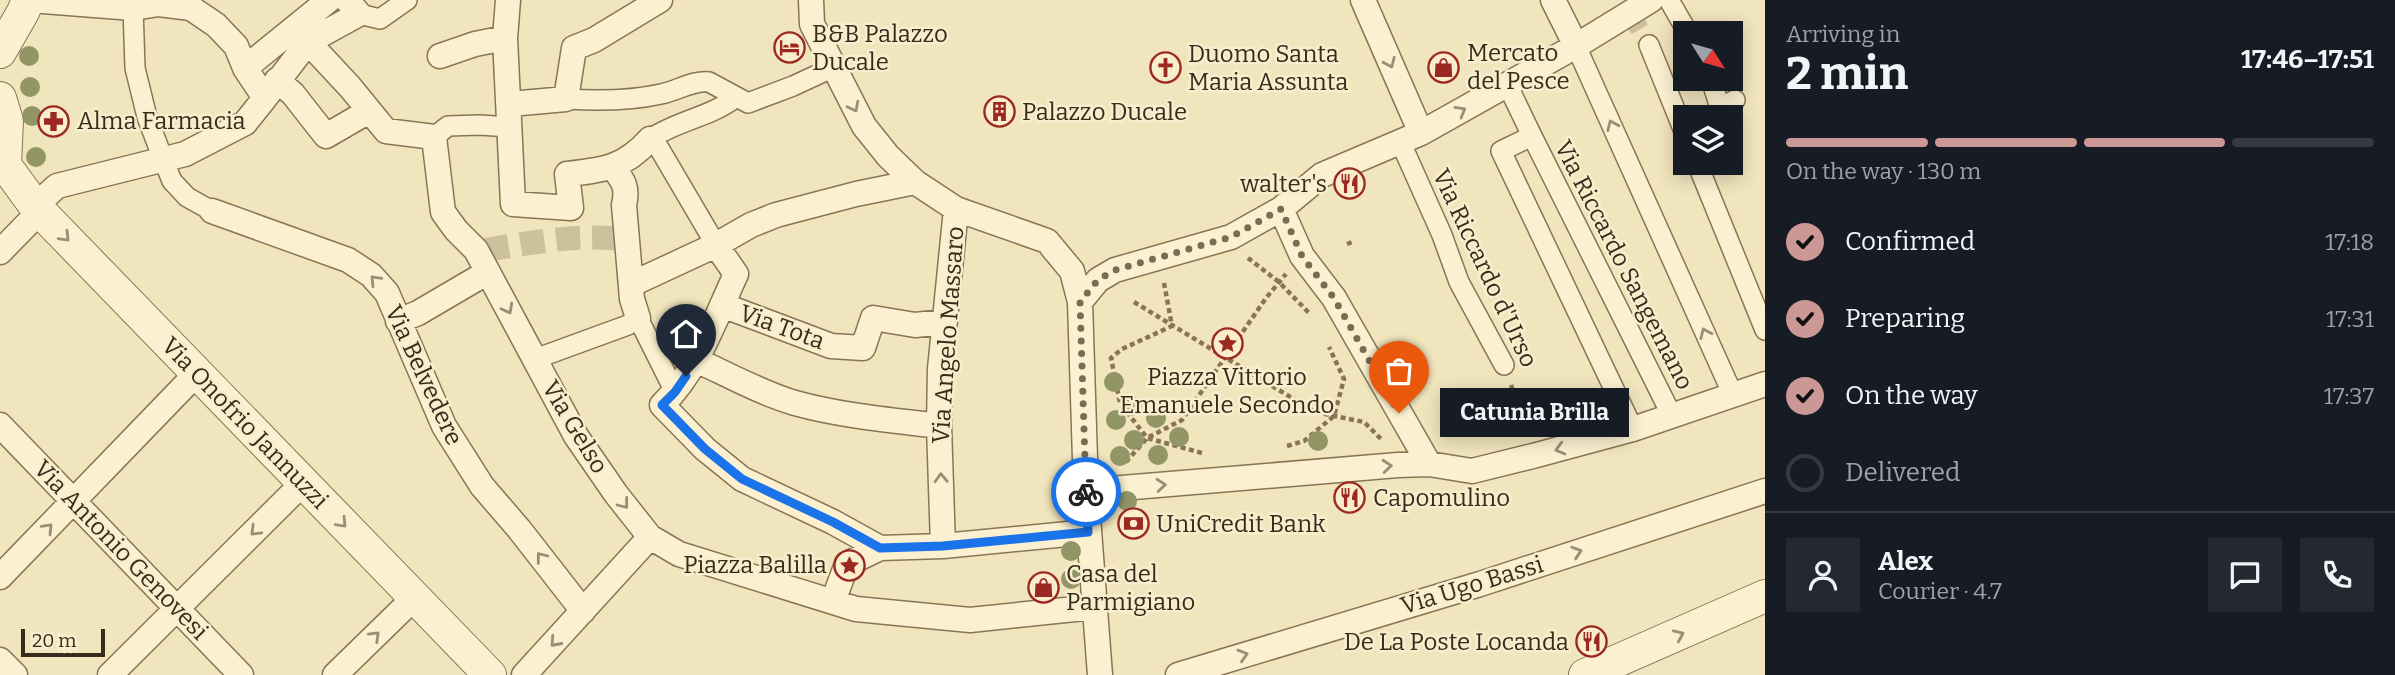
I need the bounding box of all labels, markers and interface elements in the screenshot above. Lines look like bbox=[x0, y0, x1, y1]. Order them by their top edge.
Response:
place label: B&B Palazzo Ducale bbox=[812, 20, 948, 76]
text: Arriving in bbox=[1786, 20, 1900, 48]
north arrow bbox=[1673, 21, 1743, 91]
map controls bbox=[1673, 21, 1743, 175]
hotel icon: B&B Palazzo Ducale bbox=[772, 31, 806, 65]
place label: Mercato del Pesce bbox=[1467, 39, 1570, 95]
place label: Duomo Santa Maria Assunta bbox=[1188, 40, 1348, 96]
text: 17:46–17:51 bbox=[2241, 44, 2374, 75]
text: 2 min bbox=[1786, 46, 1908, 101]
shop icon: Mercato del Pesce bbox=[1427, 50, 1461, 84]
church icon: Duomo Santa Maria Assunta bbox=[1148, 51, 1182, 85]
one-way arrow bbox=[1382, 55, 1396, 68]
building icon: Palazzo Ducale bbox=[982, 95, 1016, 129]
place label: Palazzo Ducale bbox=[1022, 98, 1187, 126]
one-way arrow bbox=[846, 100, 860, 112]
pharmacy icon: Alma Farmacia bbox=[37, 104, 71, 138]
button: layers bbox=[1673, 105, 1743, 175]
one-way arrow bbox=[1453, 106, 1466, 119]
place label: Alma Farmacia bbox=[77, 107, 246, 135]
one-way arrow bbox=[1606, 120, 1620, 132]
street label: Via Riccardo Sangemano bbox=[1549, 136, 1699, 394]
text: On the way · 130 m bbox=[1786, 157, 1981, 185]
street label: Via Riccardo d'Urso bbox=[1427, 164, 1543, 372]
restaurant icon: walter's bbox=[1333, 167, 1367, 201]
place label: walter's bbox=[1239, 170, 1327, 198]
icon: check bbox=[1786, 223, 1824, 261]
street label: Via Angelo Massaro bbox=[926, 225, 970, 445]
text: Confirmed bbox=[1845, 226, 1975, 257]
one-way arrow bbox=[56, 228, 69, 241]
text: 17:18 bbox=[2325, 228, 2374, 256]
one-way arrow bbox=[370, 276, 383, 289]
street label: Via Tota bbox=[736, 299, 828, 355]
icon: check bbox=[1786, 300, 1824, 338]
street label: Via Belvedere bbox=[379, 301, 469, 449]
one-way arrow bbox=[500, 302, 513, 314]
text: Preparing bbox=[1845, 303, 1965, 334]
pin bbox=[656, 304, 716, 376]
text: 17:31 bbox=[2326, 305, 2374, 333]
icon: home bbox=[667, 315, 705, 353]
place icon: Piazza Vittorio Emanuele Secondo bbox=[1210, 326, 1244, 360]
one-way arrow bbox=[1699, 328, 1713, 340]
street label: Via Onofrio Jannuzzi bbox=[156, 332, 334, 514]
pin bbox=[1369, 341, 1429, 413]
icon: bag bbox=[1380, 352, 1418, 390]
place label: Piazza Vittorio Emanuele Secondo bbox=[1120, 363, 1334, 419]
street label: Via Gelso bbox=[536, 376, 614, 478]
icon: check bbox=[1786, 377, 1824, 415]
text: On the way bbox=[1845, 380, 1978, 411]
text: 17:37 bbox=[2324, 382, 2374, 410]
callout: Catunia Brilla bbox=[1441, 388, 1630, 438]
text: Catunia Brilla bbox=[1460, 398, 1609, 426]
one-way arrow bbox=[1554, 441, 1566, 455]
street label: Via Antonio Genovesi bbox=[28, 455, 214, 645]
courier bbox=[1051, 457, 1121, 527]
text: Delivered bbox=[1845, 457, 1960, 488]
one-way arrow bbox=[1382, 459, 1393, 474]
one-way arrow bbox=[933, 472, 948, 483]
icon: bike bbox=[1067, 473, 1105, 511]
one-way arrow bbox=[1155, 477, 1167, 492]
restaurant icon: Capomulino bbox=[1333, 481, 1367, 515]
place label: Capomulino bbox=[1373, 484, 1510, 512]
one-way arrow bbox=[616, 496, 629, 509]
bank icon: UniCredit Bank bbox=[1116, 507, 1150, 541]
place label: UniCredit Bank bbox=[1156, 510, 1326, 538]
one-way arrow bbox=[334, 515, 347, 528]
one-way arrow bbox=[39, 523, 52, 536]
one-way arrow bbox=[251, 523, 263, 535]
button: person bbox=[1786, 538, 1860, 612]
button: chat bbox=[2208, 538, 2282, 612]
button: phone bbox=[2300, 538, 2374, 612]
one-way arrow bbox=[1571, 546, 1583, 560]
text: Alex bbox=[1878, 546, 1933, 577]
place icon: Piazza Balilla bbox=[833, 548, 867, 582]
street label: Via Ugo Bassi bbox=[1397, 550, 1547, 620]
place label: Piazza Balilla bbox=[683, 551, 827, 579]
one-way arrow bbox=[537, 552, 549, 565]
place label: Casa del Parmigiano bbox=[1066, 560, 1195, 616]
shop icon: Casa del Parmigiano bbox=[1026, 571, 1060, 605]
text: Courier · 4.7 bbox=[1878, 577, 2002, 605]
restaurant icon: De La Poste Locanda bbox=[1575, 625, 1609, 659]
scale bar bbox=[21, 626, 105, 658]
place label: De La Poste Locanda bbox=[1344, 628, 1569, 656]
text: 20 m bbox=[32, 629, 76, 652]
one-way arrow bbox=[1672, 629, 1684, 643]
one-way arrow bbox=[367, 632, 380, 645]
one-way arrow bbox=[550, 634, 563, 647]
one-way arrow bbox=[1237, 649, 1249, 664]

